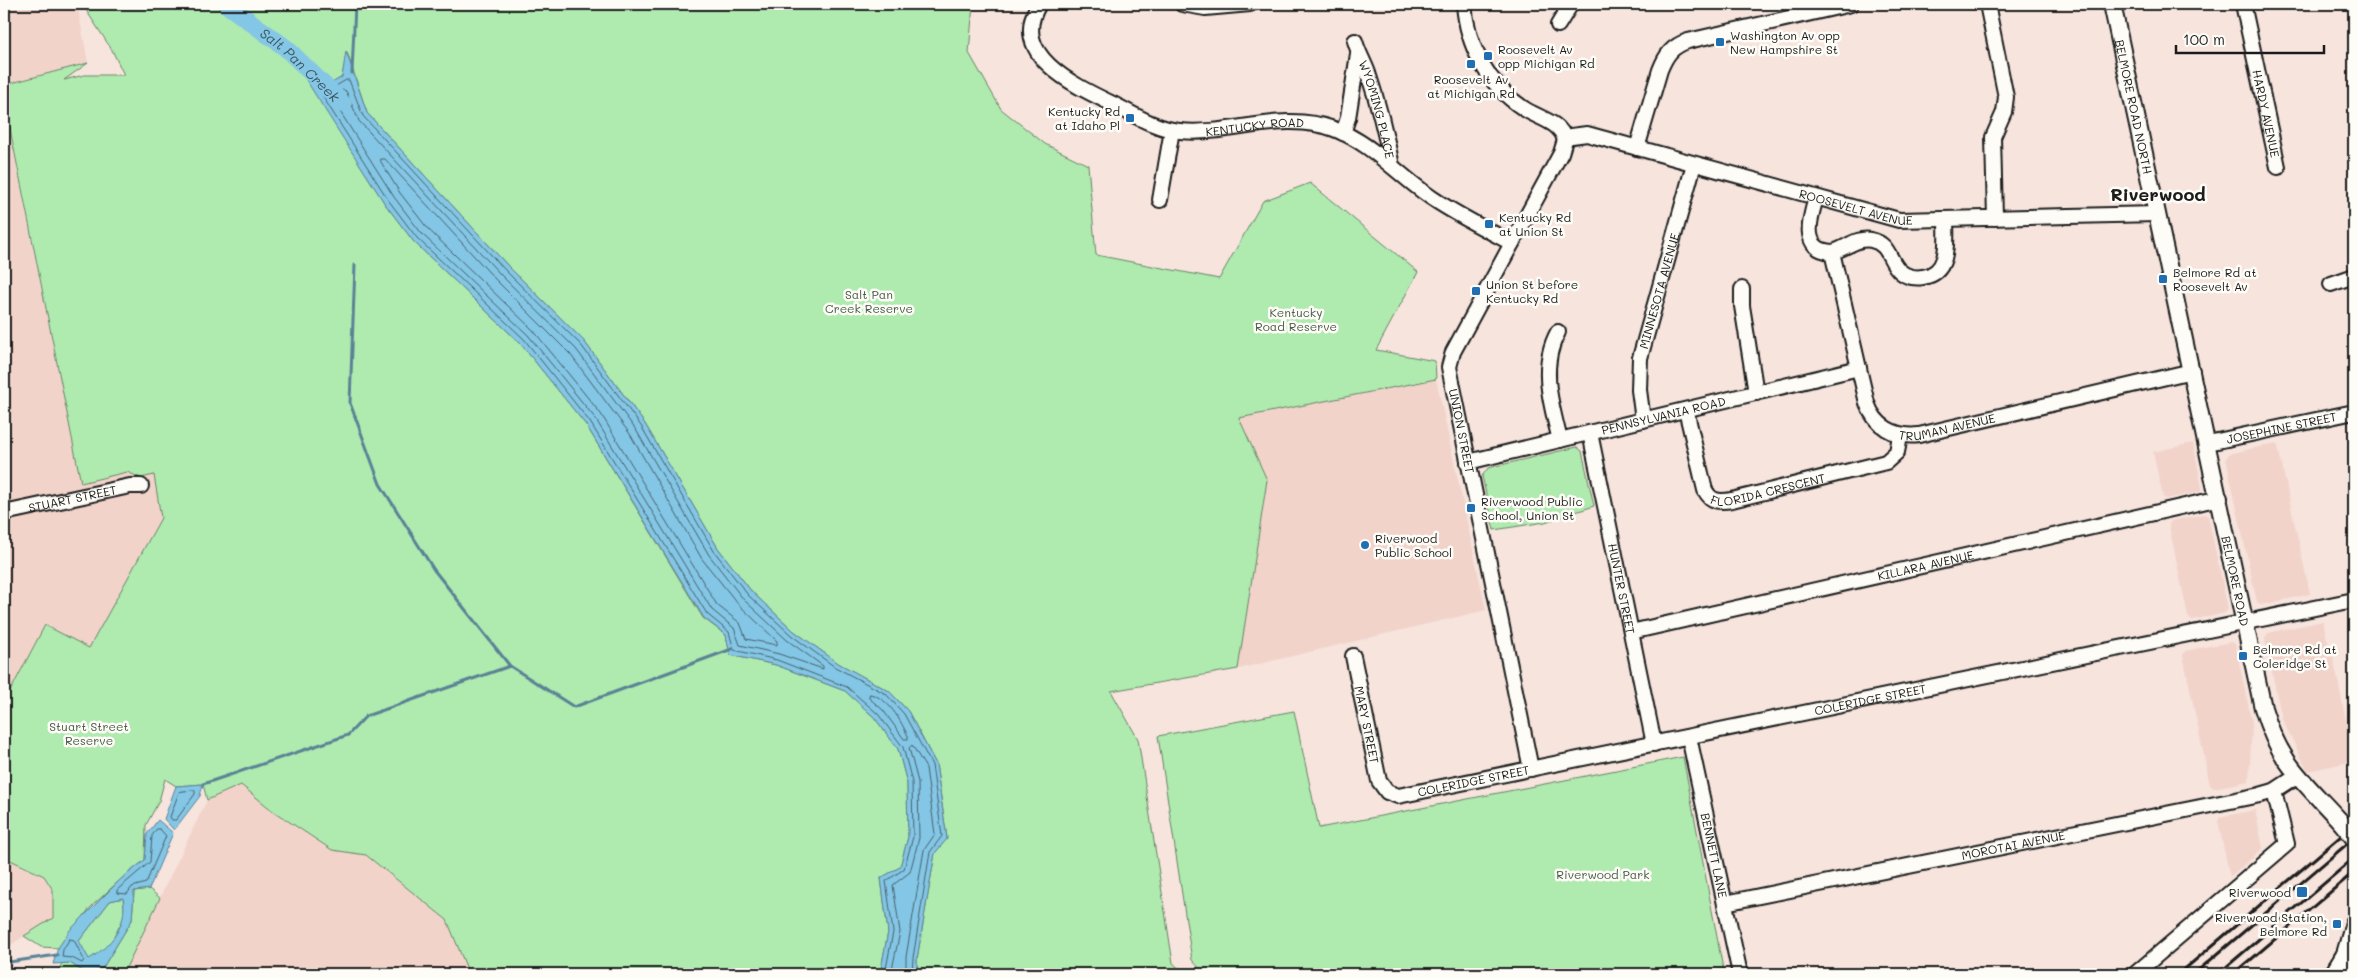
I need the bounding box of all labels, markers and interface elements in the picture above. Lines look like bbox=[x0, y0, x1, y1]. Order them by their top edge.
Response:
scale bar bbox=[2176, 22, 2323, 54]
water label: Salt Pan Creek bbox=[257, 23, 345, 106]
place label: Washington Av opp New Hampshire St bbox=[1730, 27, 1840, 57]
text: 100 m bbox=[2183, 29, 2225, 49]
marker: Washington Av opp New Hampshire St bbox=[1714, 36, 1726, 48]
street label: BELMORE ROAD NORTH bbox=[2112, 38, 2156, 175]
place label: Roosevelt Av opp Michigan Rd bbox=[1498, 41, 1595, 71]
marker: Roosevelt Av opp Michigan Rd bbox=[1482, 50, 1494, 62]
street label: WYOMING PLACE bbox=[1356, 58, 1398, 160]
marker: Roosevelt Av at Michigan Rd bbox=[1465, 58, 1477, 70]
street label: HARDY AVENUE bbox=[2249, 68, 2284, 159]
place label: Roosevelt Av at Michigan Rd bbox=[1427, 71, 1515, 101]
place label: Kentucky Rd at Idaho Pl bbox=[1048, 103, 1120, 133]
marker: Kentucky Rd at Idaho Pl bbox=[1124, 112, 1136, 124]
street label: KENTUCKY ROAD bbox=[1205, 114, 1305, 139]
district label: Riverwood bbox=[2110, 182, 2206, 206]
street label: ROOSEVELT AVENUE bbox=[1797, 185, 1913, 228]
place label: Kentucky Rd at Union St bbox=[1499, 209, 1571, 239]
marker: Kentucky Rd at Union St bbox=[1483, 218, 1495, 230]
street label: MINNESOTA AVENUE bbox=[1635, 231, 1682, 351]
place label: Belmore Rd at Roosevelt Av bbox=[2173, 264, 2257, 294]
marker: Belmore Rd at Roosevelt Av bbox=[2157, 273, 2169, 285]
place label: Union St before Kentucky Rd bbox=[1486, 276, 1578, 306]
marker: Union St before Kentucky Rd bbox=[1470, 285, 1482, 297]
park label: Salt Pan Creek Reserve bbox=[825, 286, 913, 316]
park label: Kentucky Road Reserve bbox=[1255, 304, 1337, 334]
street label: UNION STREET bbox=[1446, 387, 1479, 475]
street label: PENNSYLVANIA ROAD bbox=[1600, 392, 1727, 438]
street label: JOSEPHINE STREET bbox=[2225, 408, 2338, 447]
street label: TRUMAN AVENUE bbox=[1898, 409, 1997, 444]
street label: FLORIDA CRESCENT bbox=[1708, 469, 1827, 509]
street label: STUART STREET bbox=[27, 481, 118, 516]
place label: Riverwood Public School, Union St bbox=[1481, 493, 1582, 523]
marker: Riverwood Public School, Union St bbox=[1465, 502, 1477, 514]
place label: Riverwood Public School bbox=[1375, 530, 1452, 560]
street label: BELMORE ROAD bbox=[2218, 534, 2253, 628]
marker: Riverwood Public School bbox=[1359, 539, 1371, 551]
street label: HUNTER STREET bbox=[1605, 542, 1639, 636]
street label: KILLARA AVENUE bbox=[1876, 546, 1975, 584]
place label: Belmore Rd at Coleridge St bbox=[2253, 641, 2337, 671]
marker: Belmore Rd at Coleridge St bbox=[2237, 650, 2249, 662]
street label: COLERIDGE STREET bbox=[1813, 680, 1928, 718]
street label: MARY STREET bbox=[1351, 684, 1383, 765]
park label: Stuart Street Reserve bbox=[49, 718, 129, 748]
street label: COLERIDGE STREET bbox=[1416, 761, 1531, 800]
street label: BENNETT LANE bbox=[1698, 811, 1731, 899]
street label: MOROTAI AVENUE bbox=[1960, 827, 2066, 863]
park label: Riverwood Park bbox=[1556, 866, 1650, 882]
place label: Riverwood bbox=[2229, 884, 2291, 900]
marker: Riverwood bbox=[2295, 885, 2309, 899]
place label: Riverwood Station, Belmore Rd bbox=[2215, 909, 2327, 939]
marker: Riverwood Station, Belmore Rd bbox=[2331, 918, 2343, 930]

